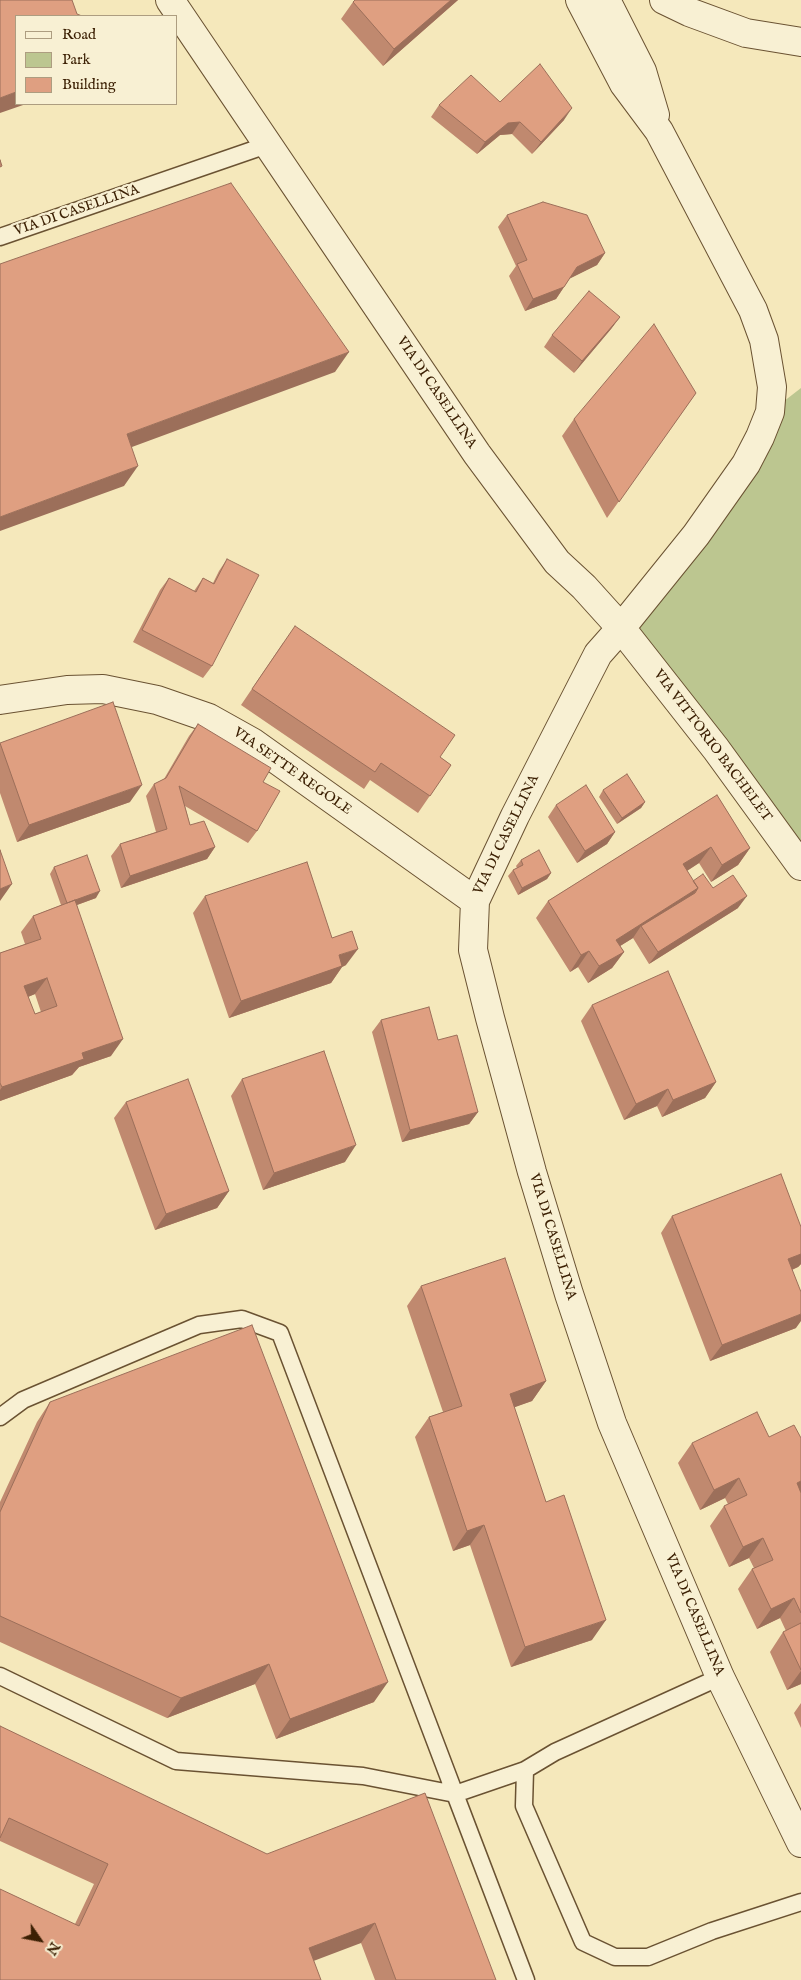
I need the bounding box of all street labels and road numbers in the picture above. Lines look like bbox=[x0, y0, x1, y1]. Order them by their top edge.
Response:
street label: VIA DI CASELLINA bbox=[12, 182, 142, 240]
street label: VIA DI CASELLINA bbox=[392, 334, 480, 452]
street label: VIA VITTORIO BACHELET bbox=[649, 667, 775, 825]
street label: VIA SETTE REGOLE bbox=[230, 725, 354, 819]
street label: VIA DI CASELLINA bbox=[471, 772, 543, 898]
street label: VIA DI CASELLINA bbox=[525, 1172, 579, 1302]
street label: VIA DI CASELLINA bbox=[661, 1551, 727, 1679]

